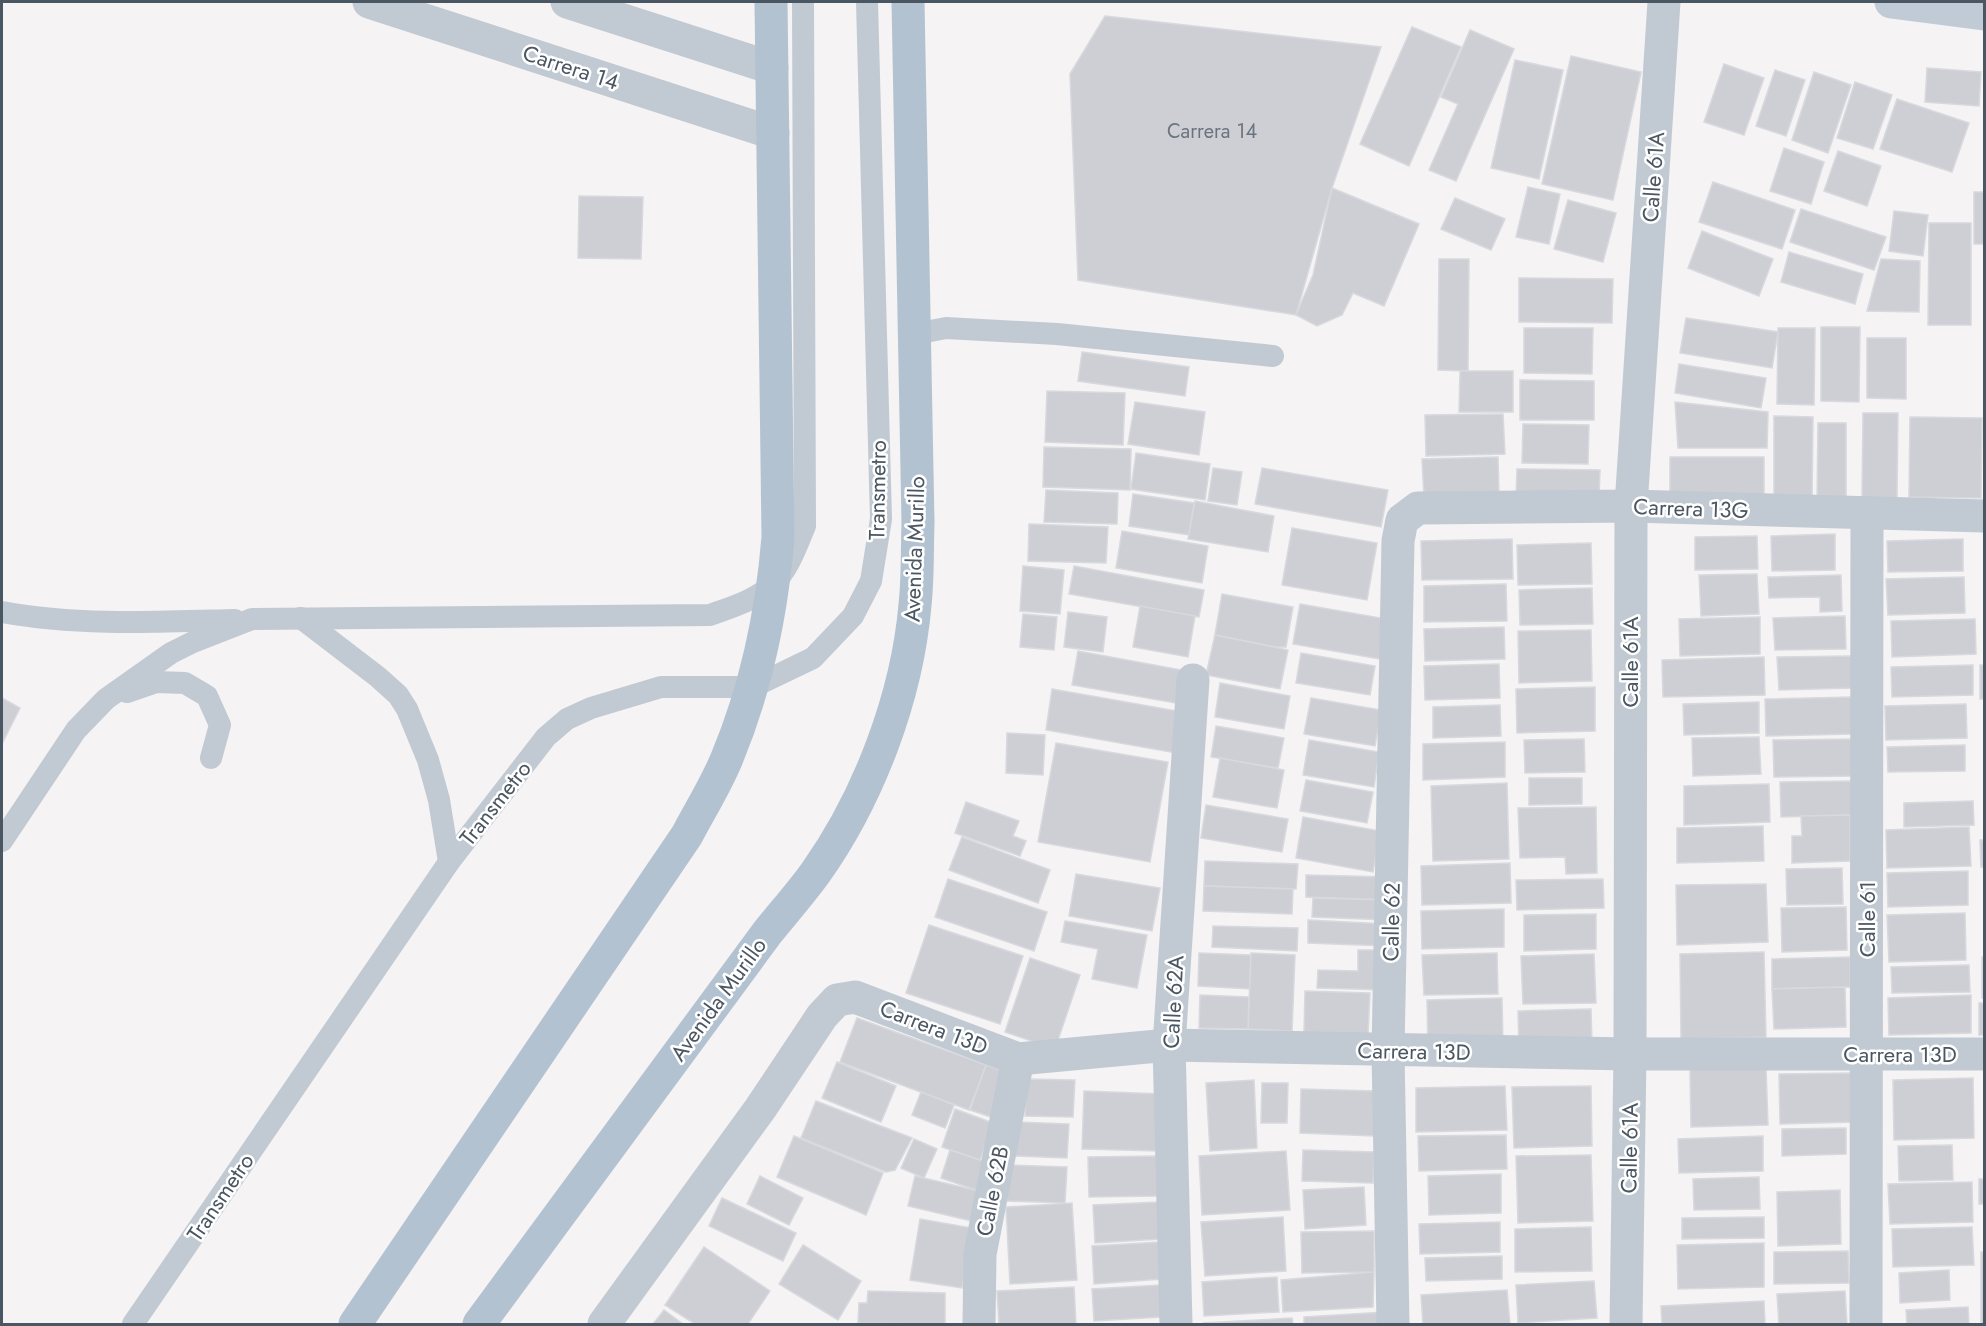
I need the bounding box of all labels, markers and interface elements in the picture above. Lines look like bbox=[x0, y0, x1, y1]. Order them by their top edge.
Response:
street label: Carrera 14 bbox=[519, 36, 623, 98]
house number: Carrera 14 bbox=[1167, 117, 1257, 146]
street label: Calle 61A bbox=[1634, 130, 1672, 223]
street label: Transmetro bbox=[860, 440, 894, 540]
street label: Avenida Murillo bbox=[895, 476, 933, 622]
street label: Carrera 13G bbox=[1633, 490, 1749, 526]
street label: Calle 61A bbox=[1614, 616, 1646, 707]
street label: Transmetro bbox=[452, 754, 538, 852]
street label: Calle 61 bbox=[1851, 881, 1883, 957]
street label: Calle 62 bbox=[1374, 882, 1408, 962]
street label: Avenida Murillo bbox=[662, 931, 774, 1067]
street label: Calle 62A bbox=[1155, 954, 1191, 1049]
street label: Carrera 13D bbox=[875, 992, 993, 1062]
street label: Carrera 13D bbox=[1357, 1034, 1471, 1068]
street label: Carrera 13D bbox=[1843, 1038, 1957, 1070]
street label: Calle 61A bbox=[1612, 1102, 1646, 1194]
street label: Calle 62B bbox=[968, 1143, 1016, 1239]
street label: Transmetro bbox=[179, 1147, 261, 1247]

